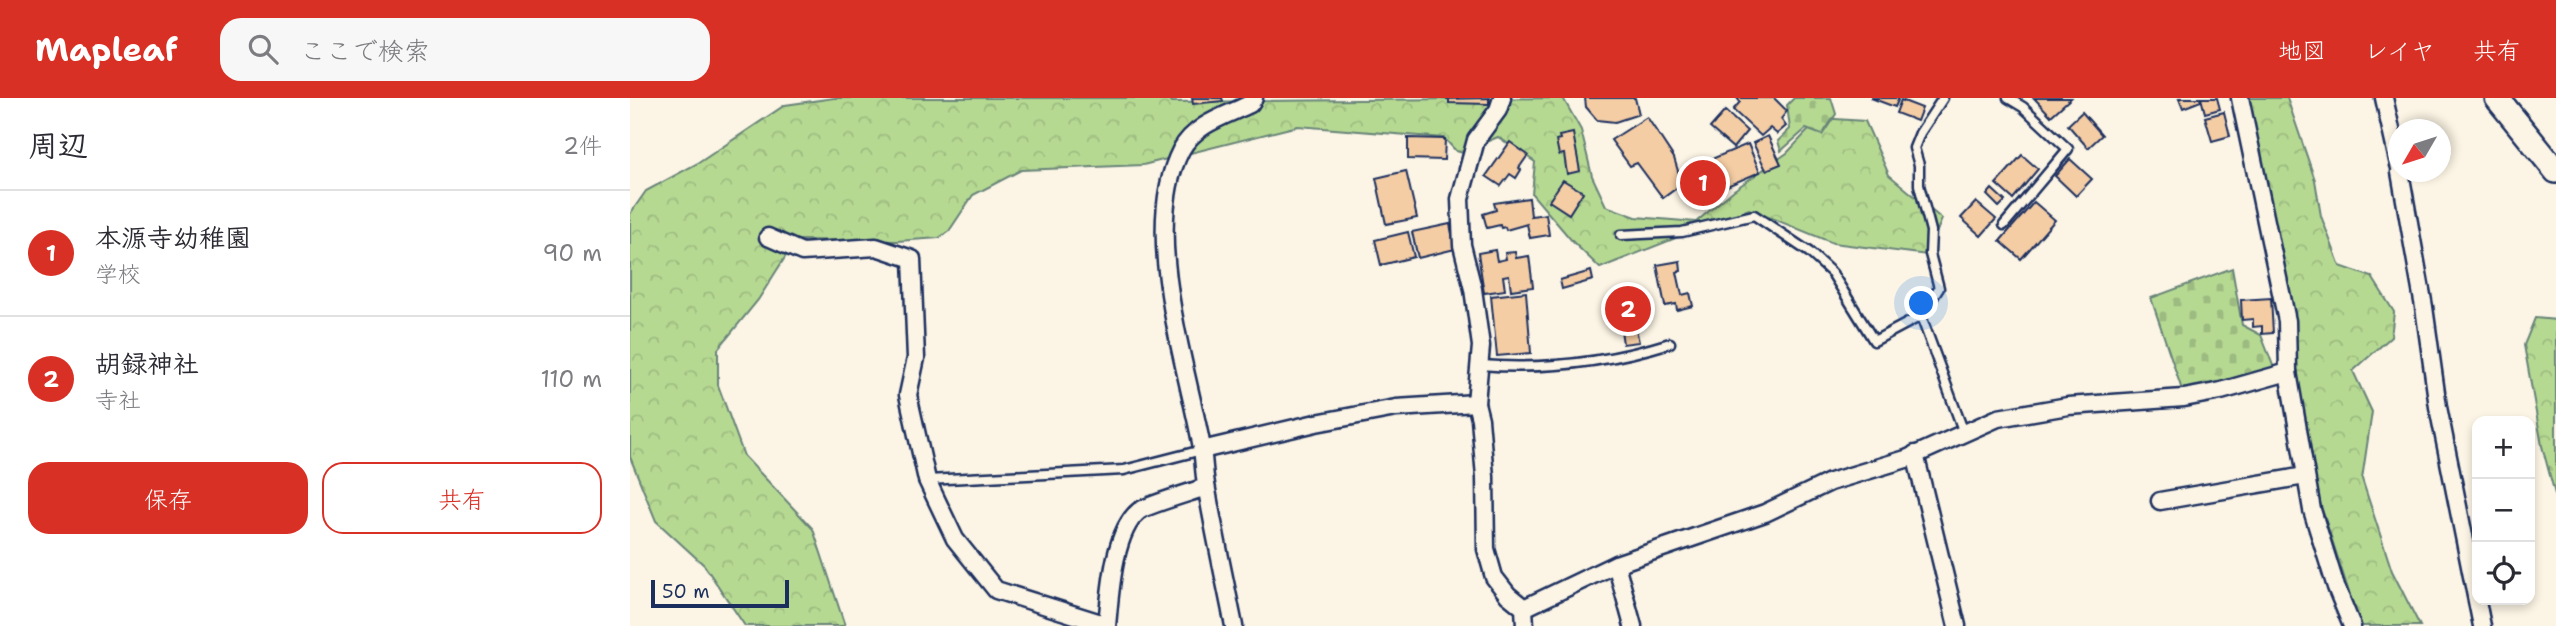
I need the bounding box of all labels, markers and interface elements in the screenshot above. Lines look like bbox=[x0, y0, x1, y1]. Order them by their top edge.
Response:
search box bbox=[220, 18, 710, 81]
text: Mapleaf bbox=[35, 27, 178, 72]
icon: search bbox=[244, 30, 282, 68]
text: ここで検索 bbox=[300, 33, 430, 68]
text: 地図 bbox=[2278, 35, 2326, 67]
text: レイヤ bbox=[2364, 35, 2435, 67]
text: 共有 bbox=[2473, 35, 2521, 67]
north arrow bbox=[2388, 119, 2451, 182]
text: 周辺 bbox=[28, 125, 88, 166]
text: 2件 bbox=[563, 131, 602, 161]
pin: 1 bbox=[1680, 157, 1726, 209]
text: 本源寺幼稚園 bbox=[95, 220, 251, 255]
text: 1 bbox=[46, 238, 56, 268]
text: 90 m bbox=[542, 238, 602, 268]
text: 学校 bbox=[95, 259, 141, 289]
pin: 2 bbox=[1605, 283, 1651, 335]
your location bbox=[1904, 286, 1938, 320]
text: 胡録神社 bbox=[95, 346, 199, 381]
text: 2 bbox=[43, 364, 59, 394]
text: 110 m bbox=[540, 364, 602, 394]
text: 寺社 bbox=[95, 385, 141, 415]
map controls bbox=[2472, 416, 2535, 605]
button: + bbox=[2472, 416, 2535, 479]
button: 保存 bbox=[28, 462, 308, 534]
button: 共有 bbox=[322, 462, 602, 534]
button: − bbox=[2472, 479, 2535, 542]
button: locate bbox=[2472, 542, 2535, 605]
scale bar bbox=[651, 577, 789, 609]
text: 50 m bbox=[662, 579, 710, 604]

